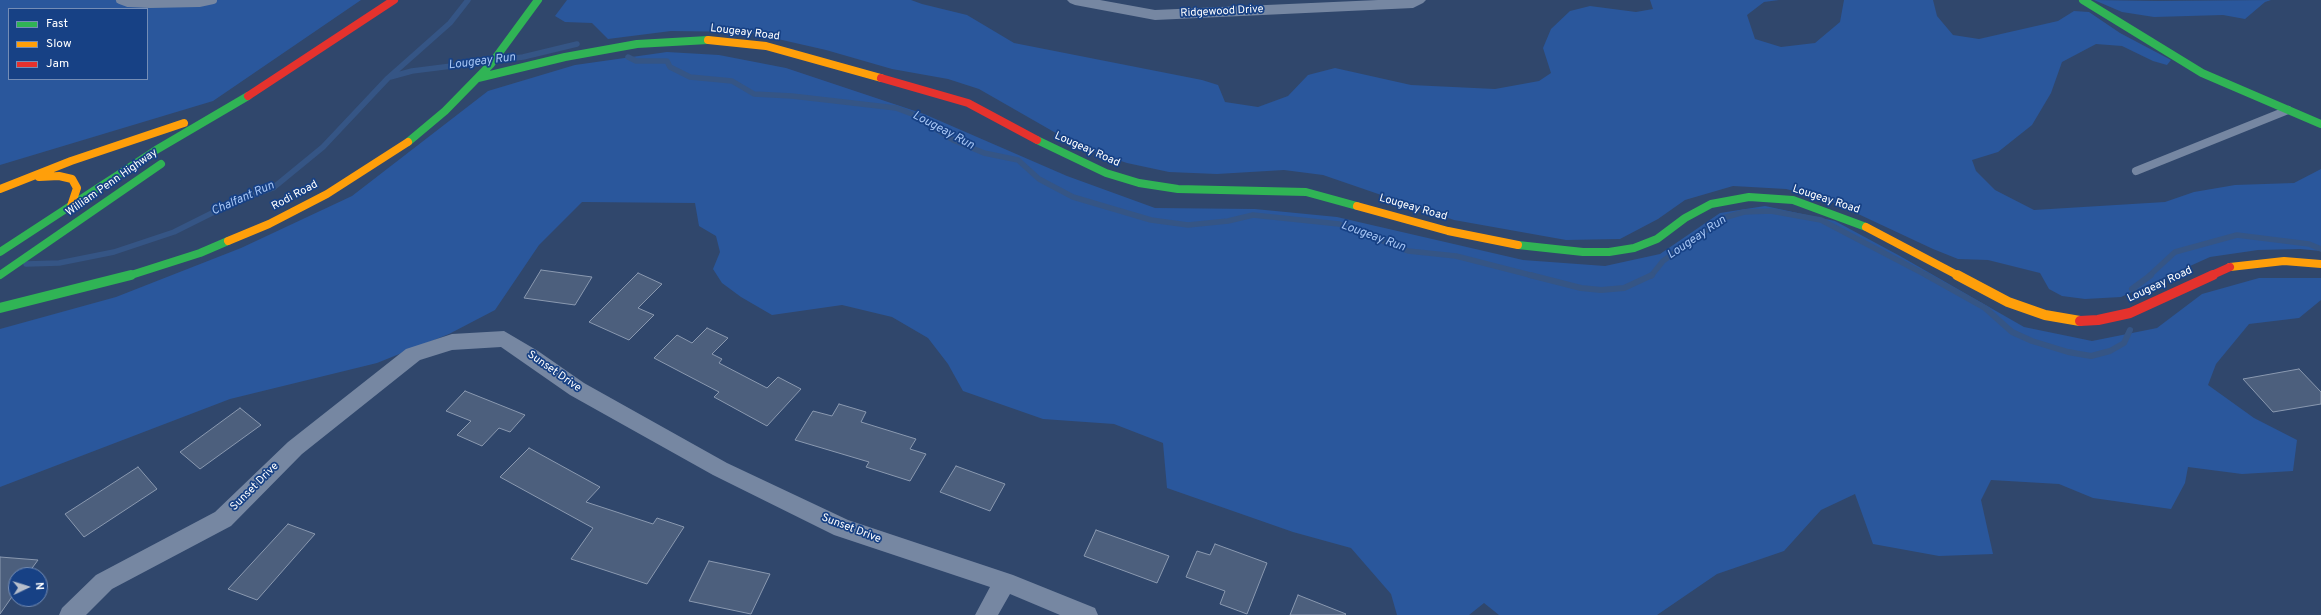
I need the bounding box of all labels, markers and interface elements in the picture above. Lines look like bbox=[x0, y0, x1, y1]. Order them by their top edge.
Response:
street label: Ridgewood Drive bbox=[1180, 3, 1264, 21]
legend bbox=[8, 8, 148, 80]
text: Fast bbox=[46, 16, 68, 32]
street label: Lougeay Road bbox=[709, 22, 781, 44]
text: Slow bbox=[46, 36, 72, 52]
water label: Lougeay Run bbox=[448, 51, 516, 73]
text: Jam bbox=[46, 56, 69, 72]
water label: Lougeay Run bbox=[910, 109, 976, 153]
street label: Lougeay Road bbox=[1052, 130, 1122, 170]
street label: William Penn Highway bbox=[64, 146, 160, 220]
street label: Rodi Road bbox=[270, 178, 320, 214]
water label: Chalfant Run bbox=[209, 179, 277, 219]
street label: Lougeay Road bbox=[1791, 183, 1861, 217]
street label: Lougeay Road bbox=[1378, 192, 1448, 224]
water label: Lougeay Run bbox=[1665, 213, 1729, 263]
water label: Lougeay Run bbox=[1339, 219, 1407, 255]
street label: Lougeay Road bbox=[2125, 264, 2195, 306]
street label: Sunset Drive bbox=[525, 349, 583, 395]
street label: Sunset Drive bbox=[228, 460, 282, 514]
street label: Sunset Drive bbox=[819, 512, 883, 546]
north arrow bbox=[8, 567, 48, 607]
text: N bbox=[32, 582, 46, 591]

